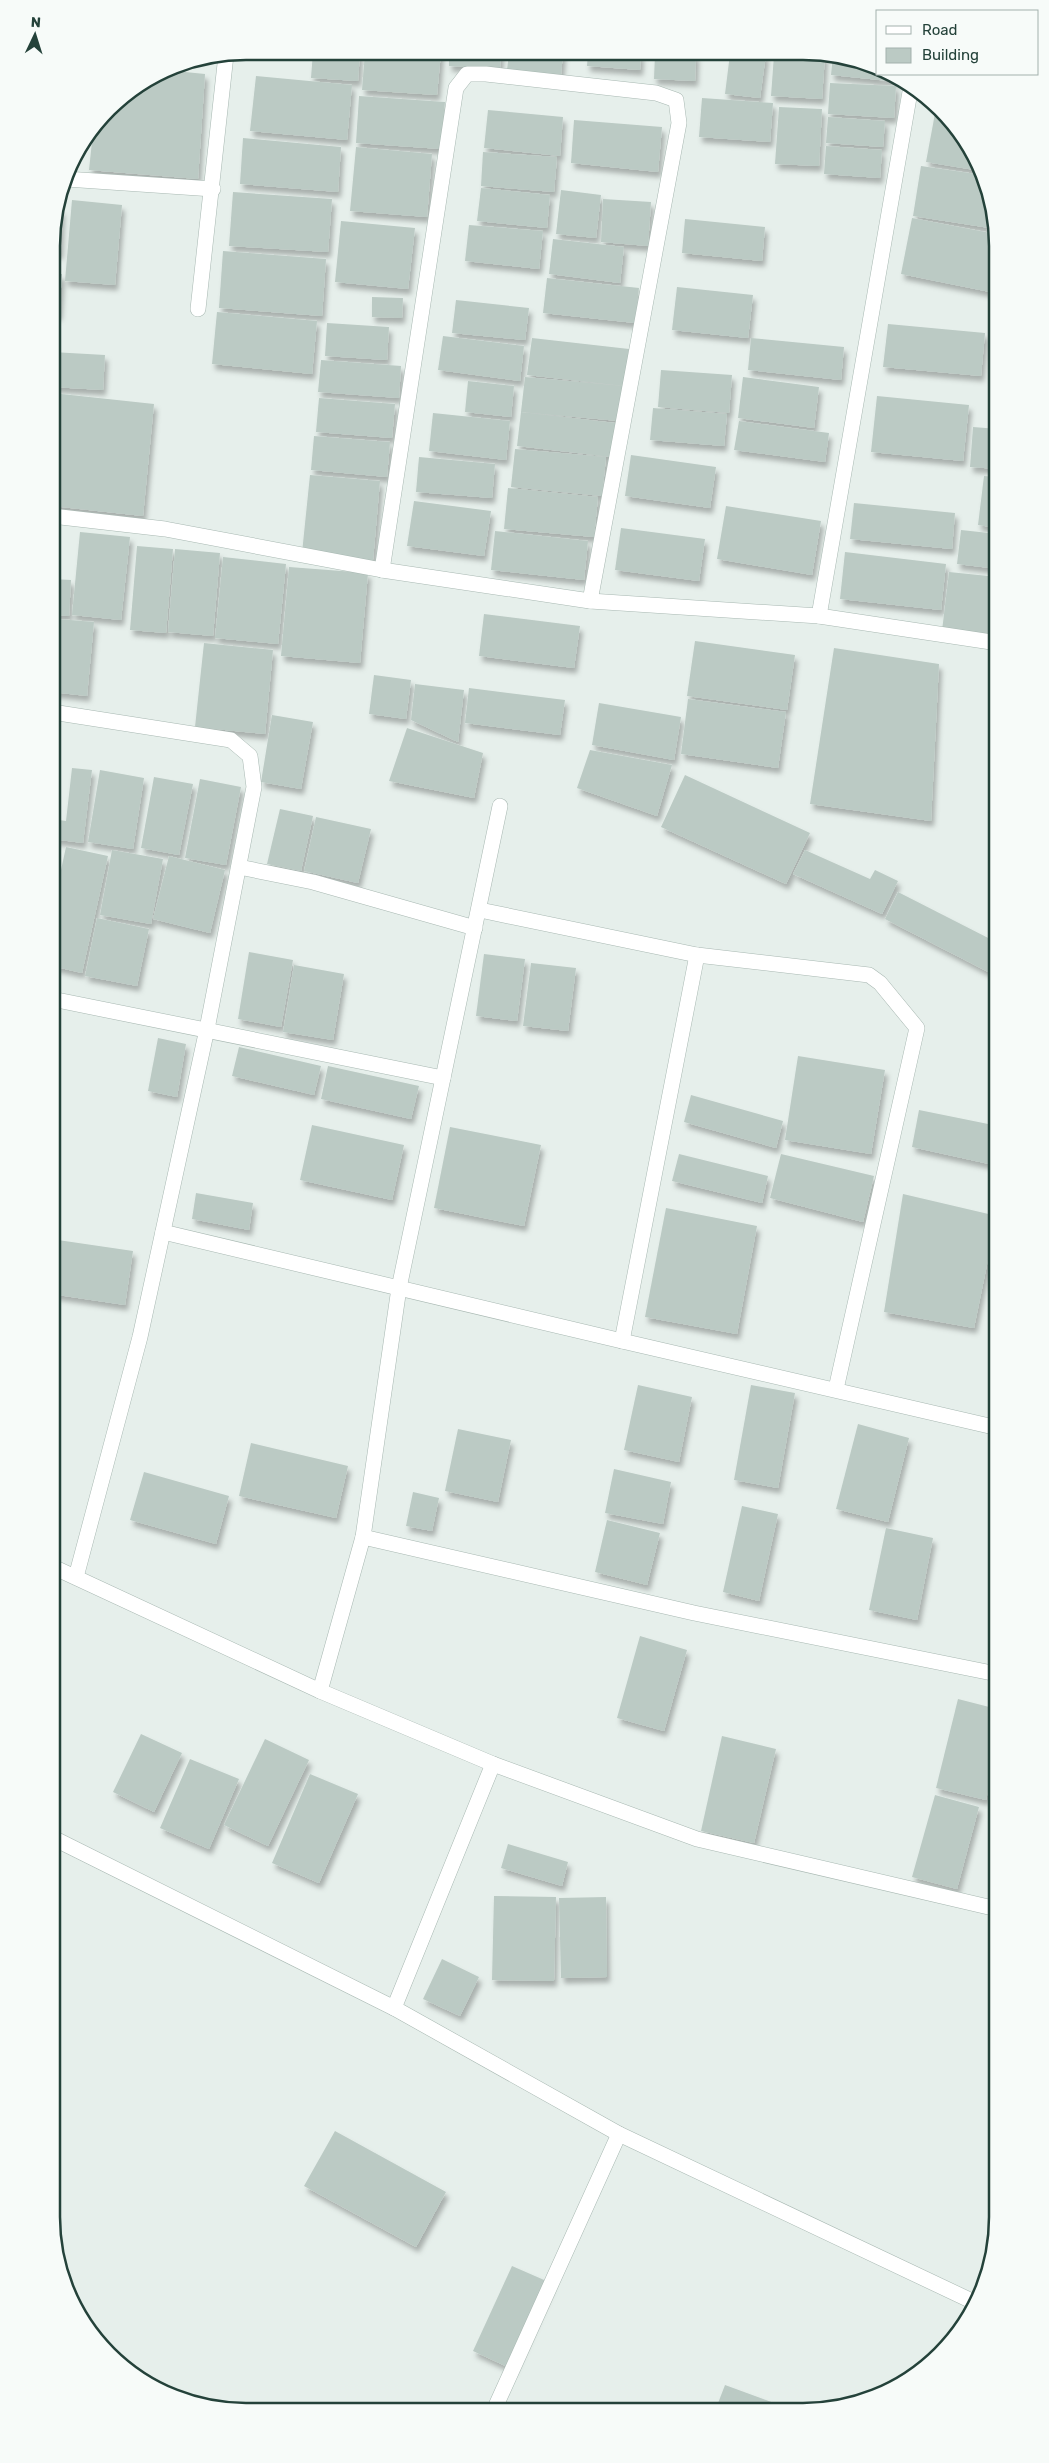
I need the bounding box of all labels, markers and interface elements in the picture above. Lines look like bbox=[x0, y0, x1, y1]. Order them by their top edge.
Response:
north arrow bbox=[10, 10, 60, 60]
legend bbox=[876, 10, 1039, 75]
text: N bbox=[30, 14, 41, 31]
text: Road bbox=[922, 21, 958, 39]
text: Building bbox=[922, 46, 979, 64]

